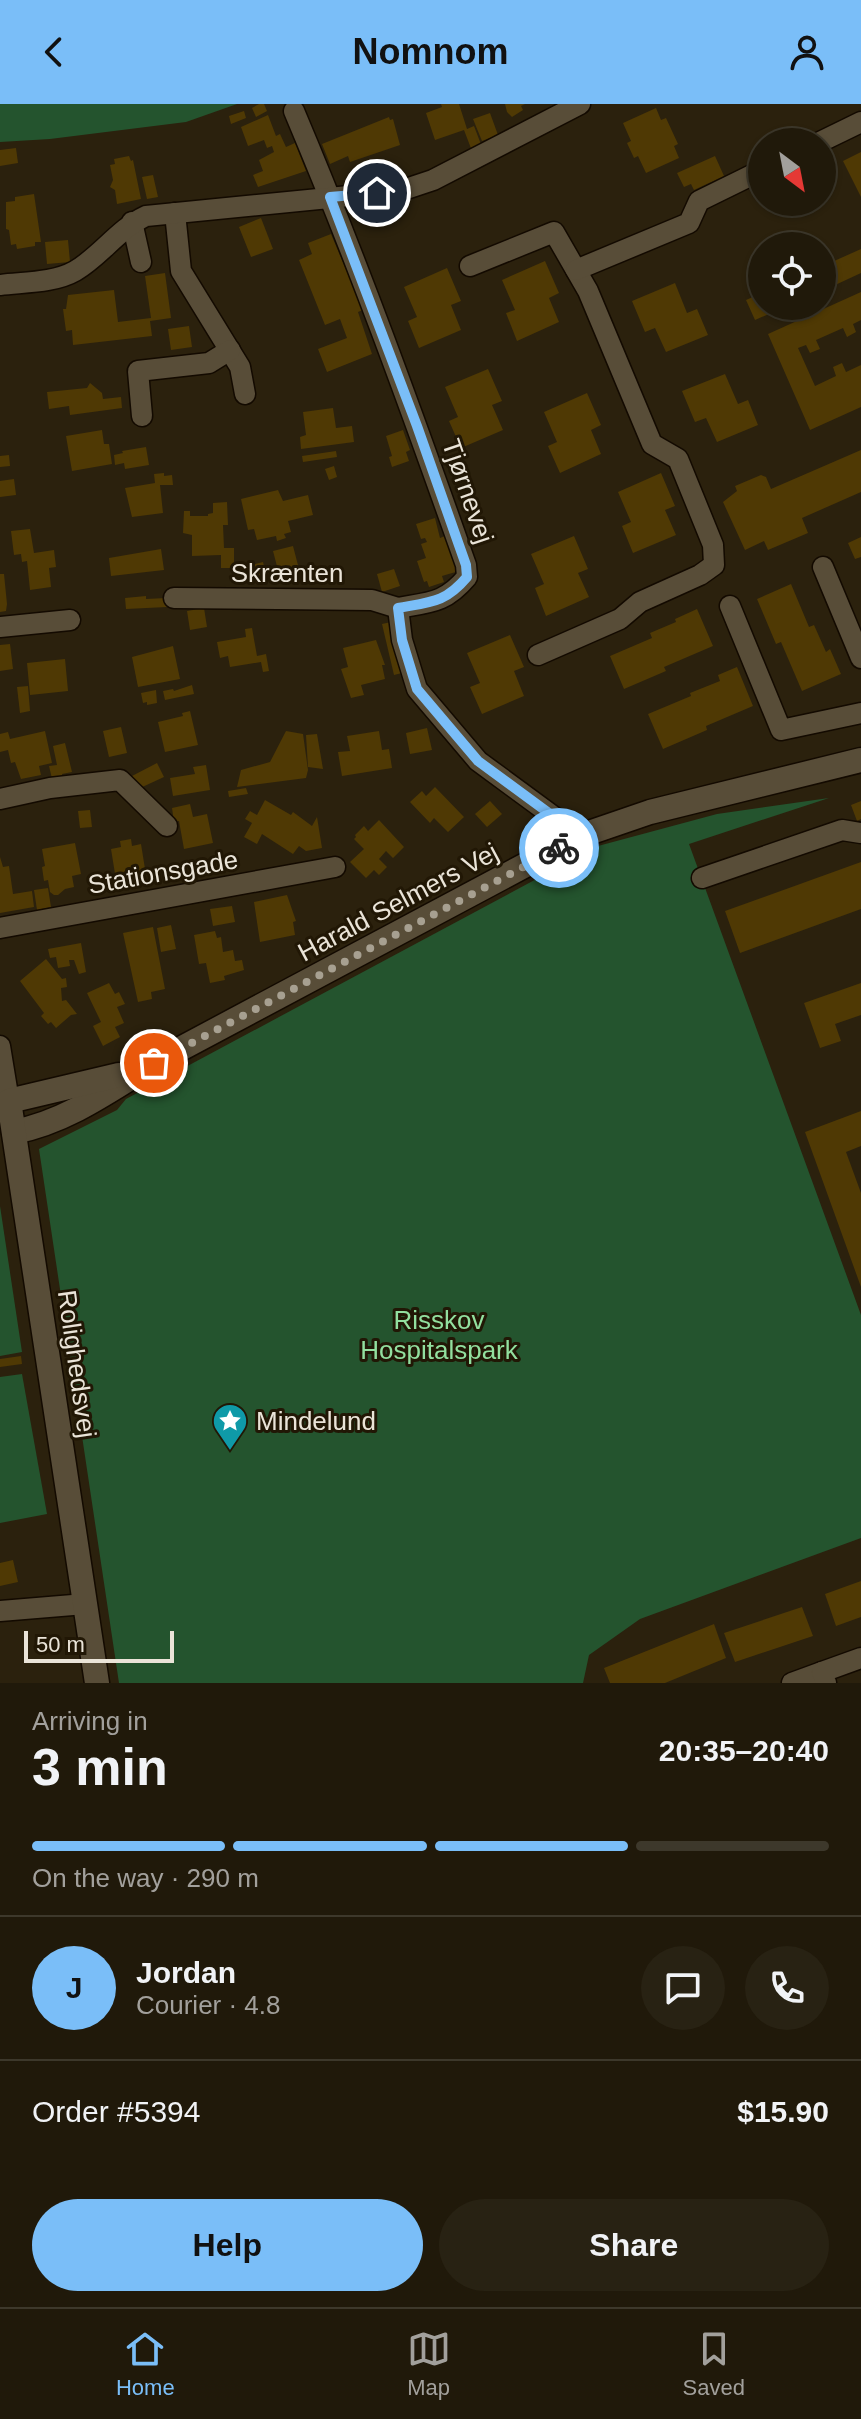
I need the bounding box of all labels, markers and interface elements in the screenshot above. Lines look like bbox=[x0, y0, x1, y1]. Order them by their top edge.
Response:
icon: back bbox=[32, 30, 76, 74]
icon: person bbox=[785, 30, 829, 74]
text: Nomnom bbox=[353, 31, 509, 72]
north arrow bbox=[748, 128, 836, 216]
map controls bbox=[748, 128, 836, 320]
pin bbox=[343, 159, 411, 227]
icon: home bbox=[355, 171, 399, 215]
button: locate bbox=[748, 232, 836, 320]
street label: Tjørnevej bbox=[436, 435, 500, 547]
street label: Skrænten bbox=[231, 558, 343, 588]
courier bbox=[519, 808, 599, 888]
icon: bike bbox=[537, 826, 581, 870]
street label: Harald Selmers Vej bbox=[293, 837, 503, 967]
street label: Stationsgade bbox=[86, 844, 240, 900]
pin bbox=[120, 1029, 188, 1097]
icon: bag bbox=[132, 1041, 176, 1085]
street label: Rolighedsvej bbox=[52, 1288, 102, 1440]
park label: Risskov Hospitalspark bbox=[360, 1305, 519, 1365]
place icon: Mindelund bbox=[211, 1402, 249, 1452]
place label: Mindelund bbox=[256, 1406, 376, 1436]
scale bar bbox=[24, 1627, 174, 1663]
text: 50 m bbox=[36, 1632, 85, 1657]
text: Arriving in bbox=[32, 1706, 148, 1736]
text: 20:35–20:40 bbox=[659, 1734, 829, 1767]
text: 3 min bbox=[32, 1738, 168, 1796]
text: On the way · 290 m bbox=[32, 1863, 259, 1893]
button: chat bbox=[641, 1946, 725, 2030]
button: phone bbox=[745, 1946, 829, 2030]
text: Jordan bbox=[136, 1956, 236, 1989]
text: J bbox=[66, 1971, 82, 2004]
text: Courier · 4.8 bbox=[136, 1990, 281, 2020]
text: Order #5394 bbox=[32, 2095, 200, 2128]
text: $15.90 bbox=[737, 2095, 829, 2128]
button: Help bbox=[32, 2199, 423, 2291]
button: Share bbox=[439, 2199, 829, 2291]
tab: Home bbox=[116, 2327, 175, 2401]
tab: Map bbox=[407, 2327, 451, 2401]
tab: Saved bbox=[683, 2327, 745, 2401]

